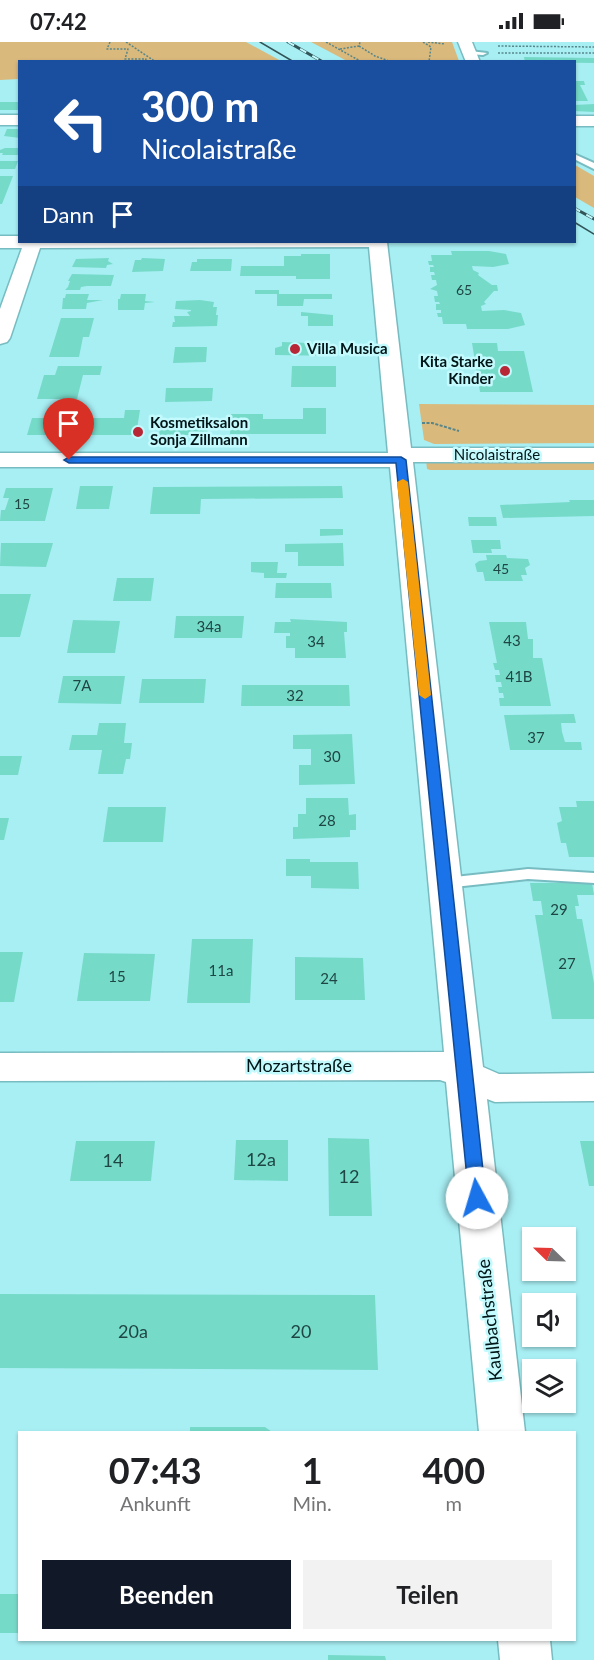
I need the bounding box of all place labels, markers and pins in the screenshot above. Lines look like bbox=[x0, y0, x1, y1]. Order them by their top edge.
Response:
place label: Villa Musica bbox=[306, 339, 388, 357]
marker: Villa Musica bbox=[288, 342, 302, 356]
place label: Kita Starke Kinder bbox=[420, 352, 493, 387]
marker: Kita Starke Kinder bbox=[498, 364, 512, 378]
pin bbox=[43, 398, 94, 460]
place label: Kosmetiksalon Sonja Zillmann bbox=[150, 413, 248, 448]
marker: Kosmetiksalon Sonja Zillmann bbox=[131, 425, 145, 439]

